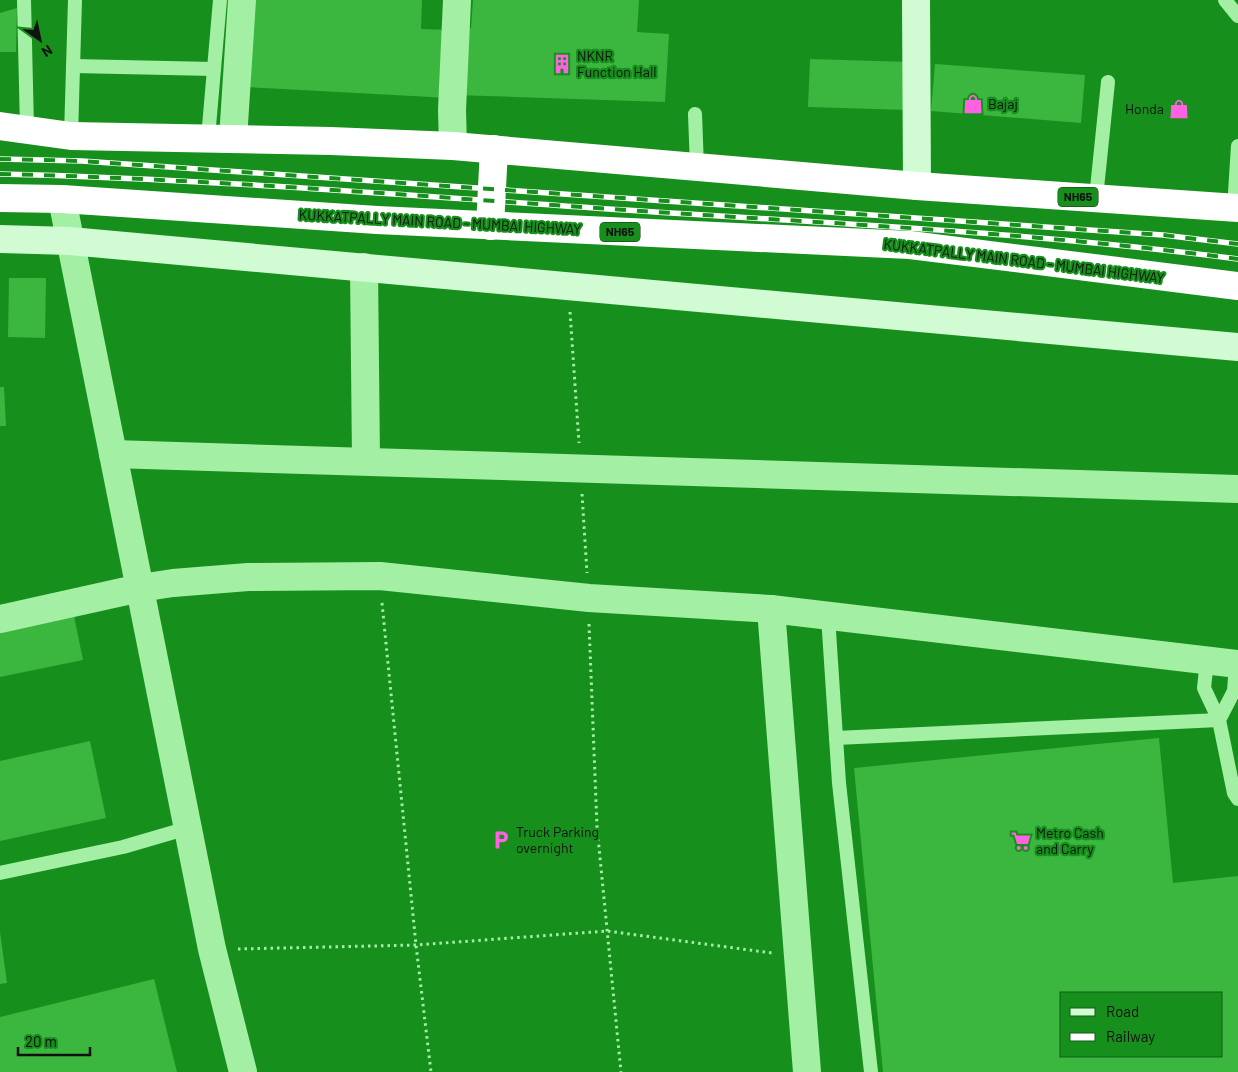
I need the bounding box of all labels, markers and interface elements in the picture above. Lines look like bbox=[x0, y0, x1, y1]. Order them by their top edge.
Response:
north arrow bbox=[15, 15, 65, 65]
text: N bbox=[39, 42, 56, 61]
place label: NKNR Function Hall bbox=[577, 47, 656, 80]
building icon: NKNR Function Hall bbox=[551, 53, 573, 75]
shop icon: Bajaj bbox=[962, 93, 984, 115]
place label: Bajaj bbox=[988, 95, 1018, 112]
shop icon: Honda bbox=[1168, 98, 1190, 120]
place label: Honda bbox=[1125, 100, 1164, 117]
road number: NH65 bbox=[1058, 188, 1098, 206]
street label: KUKKATPALLY MAIN ROAD - MUMBAI HIGHWAY bbox=[298, 206, 582, 237]
road number: NH65 bbox=[600, 222, 640, 242]
street label: KUKKATPALLY MAIN ROAD - MUMBAI HIGHWAY bbox=[883, 235, 1166, 286]
place label: Truck Parking overnight bbox=[516, 823, 599, 856]
place label: Metro Cash and Carry bbox=[1036, 824, 1104, 857]
parking icon: Truck Parking overnight bbox=[490, 829, 512, 851]
supermarket icon: Metro Cash and Carry bbox=[1010, 830, 1032, 852]
legend bbox=[1060, 992, 1223, 1057]
text: Road bbox=[1106, 1002, 1139, 1020]
scale bar bbox=[18, 1024, 90, 1056]
text: Railway bbox=[1106, 1027, 1155, 1045]
text: 20 m bbox=[25, 1032, 57, 1050]

